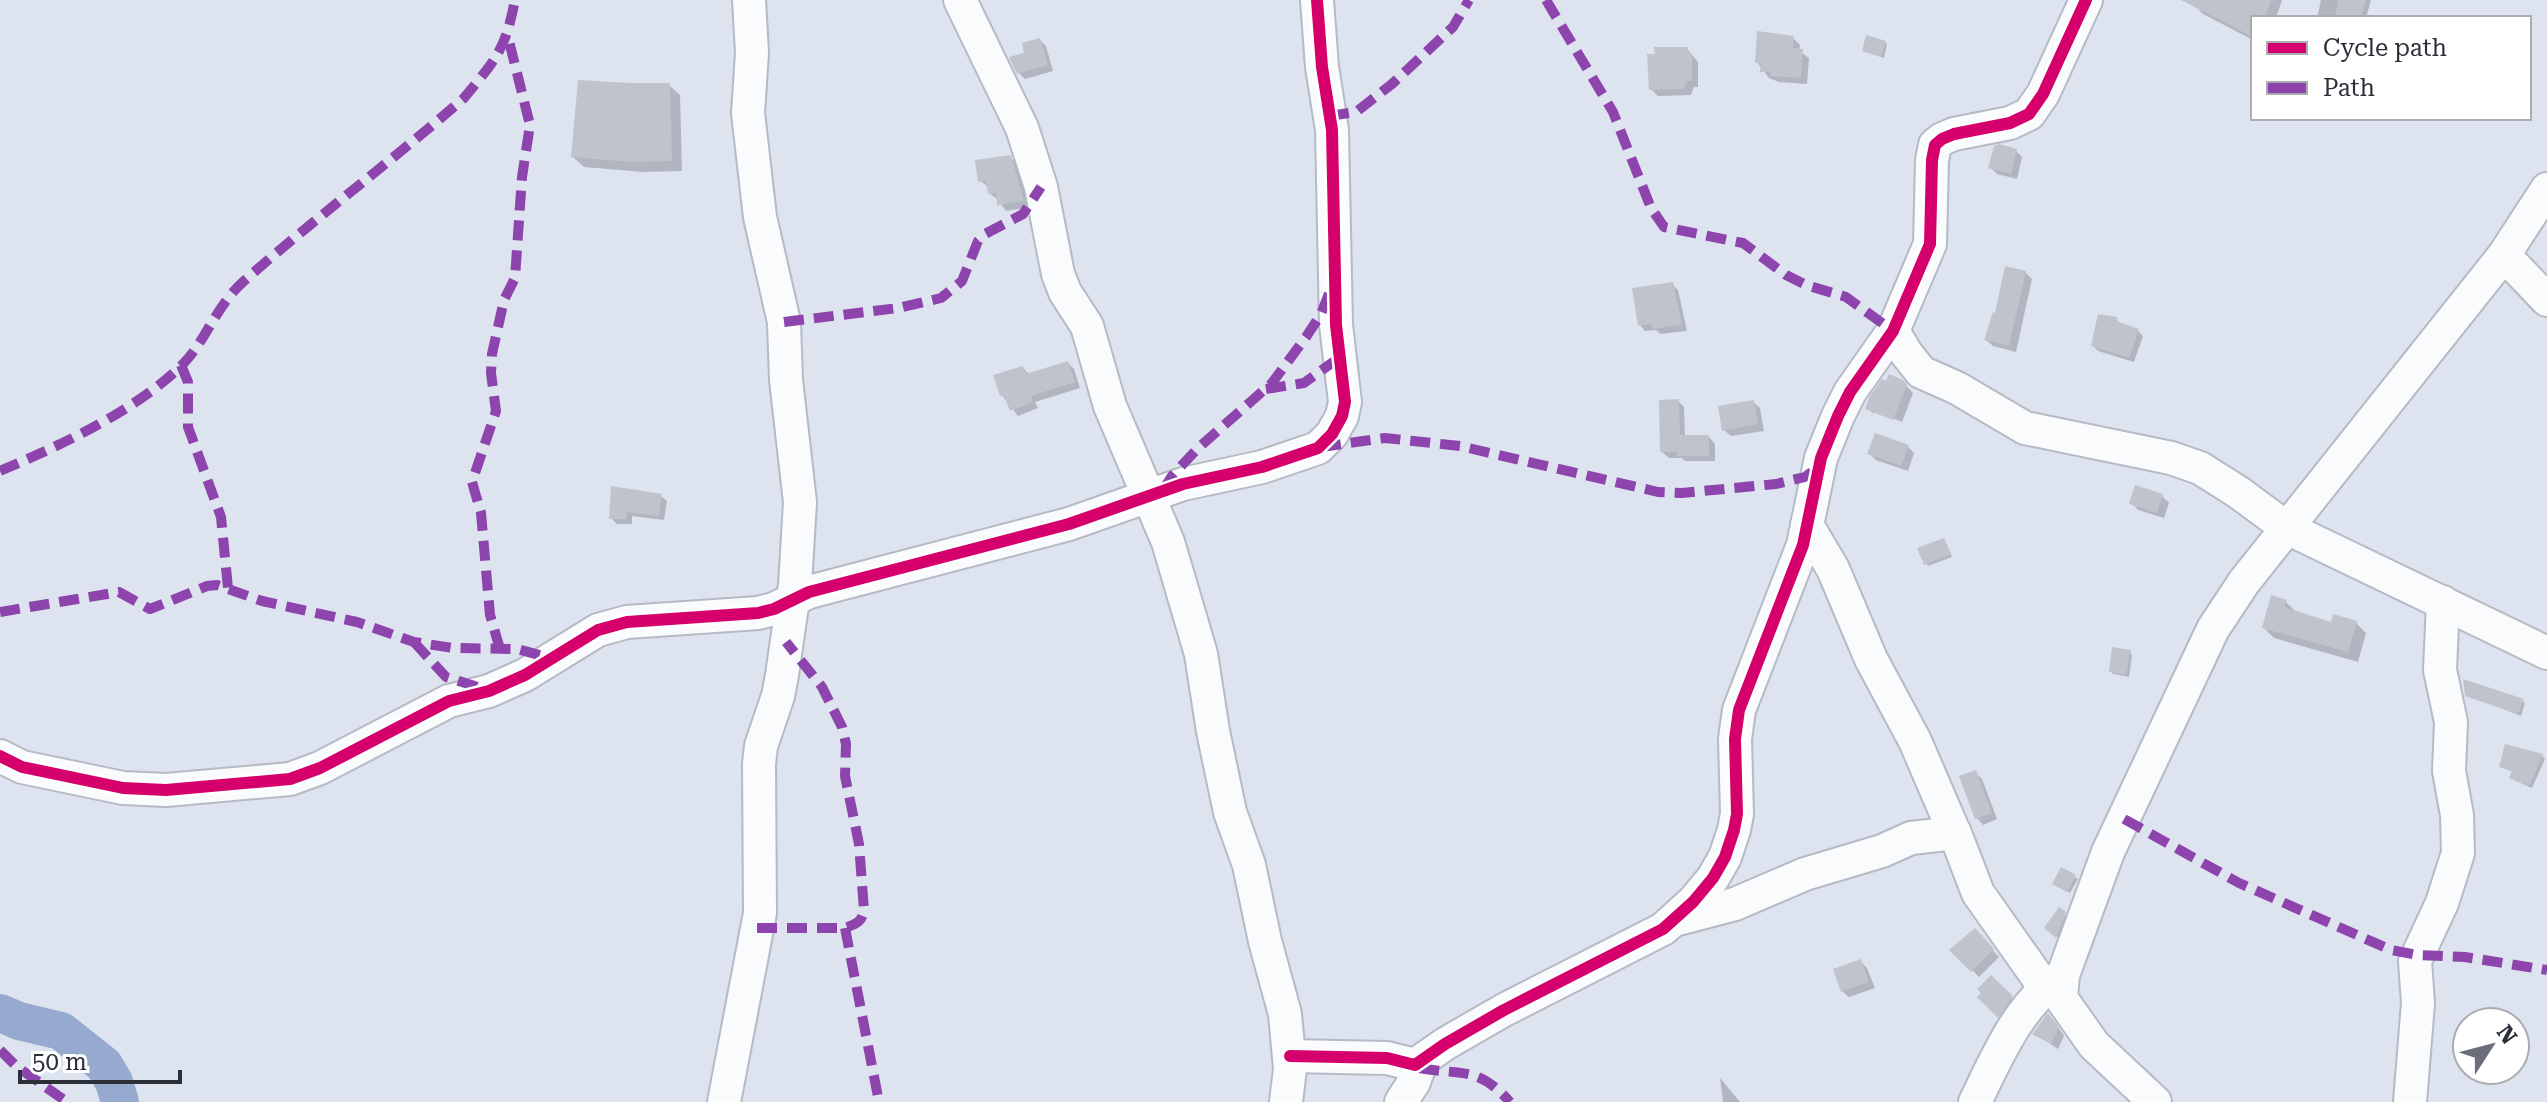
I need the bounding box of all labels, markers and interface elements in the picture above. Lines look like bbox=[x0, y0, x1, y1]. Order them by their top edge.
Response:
legend bbox=[2251, 16, 2531, 120]
text: Cycle path bbox=[2323, 34, 2447, 62]
text: Path bbox=[2323, 74, 2375, 102]
north arrow bbox=[2451, 1006, 2531, 1086]
text: N bbox=[2492, 1020, 2522, 1049]
scale bar bbox=[20, 1034, 180, 1084]
text: 50 m bbox=[32, 1048, 87, 1076]

